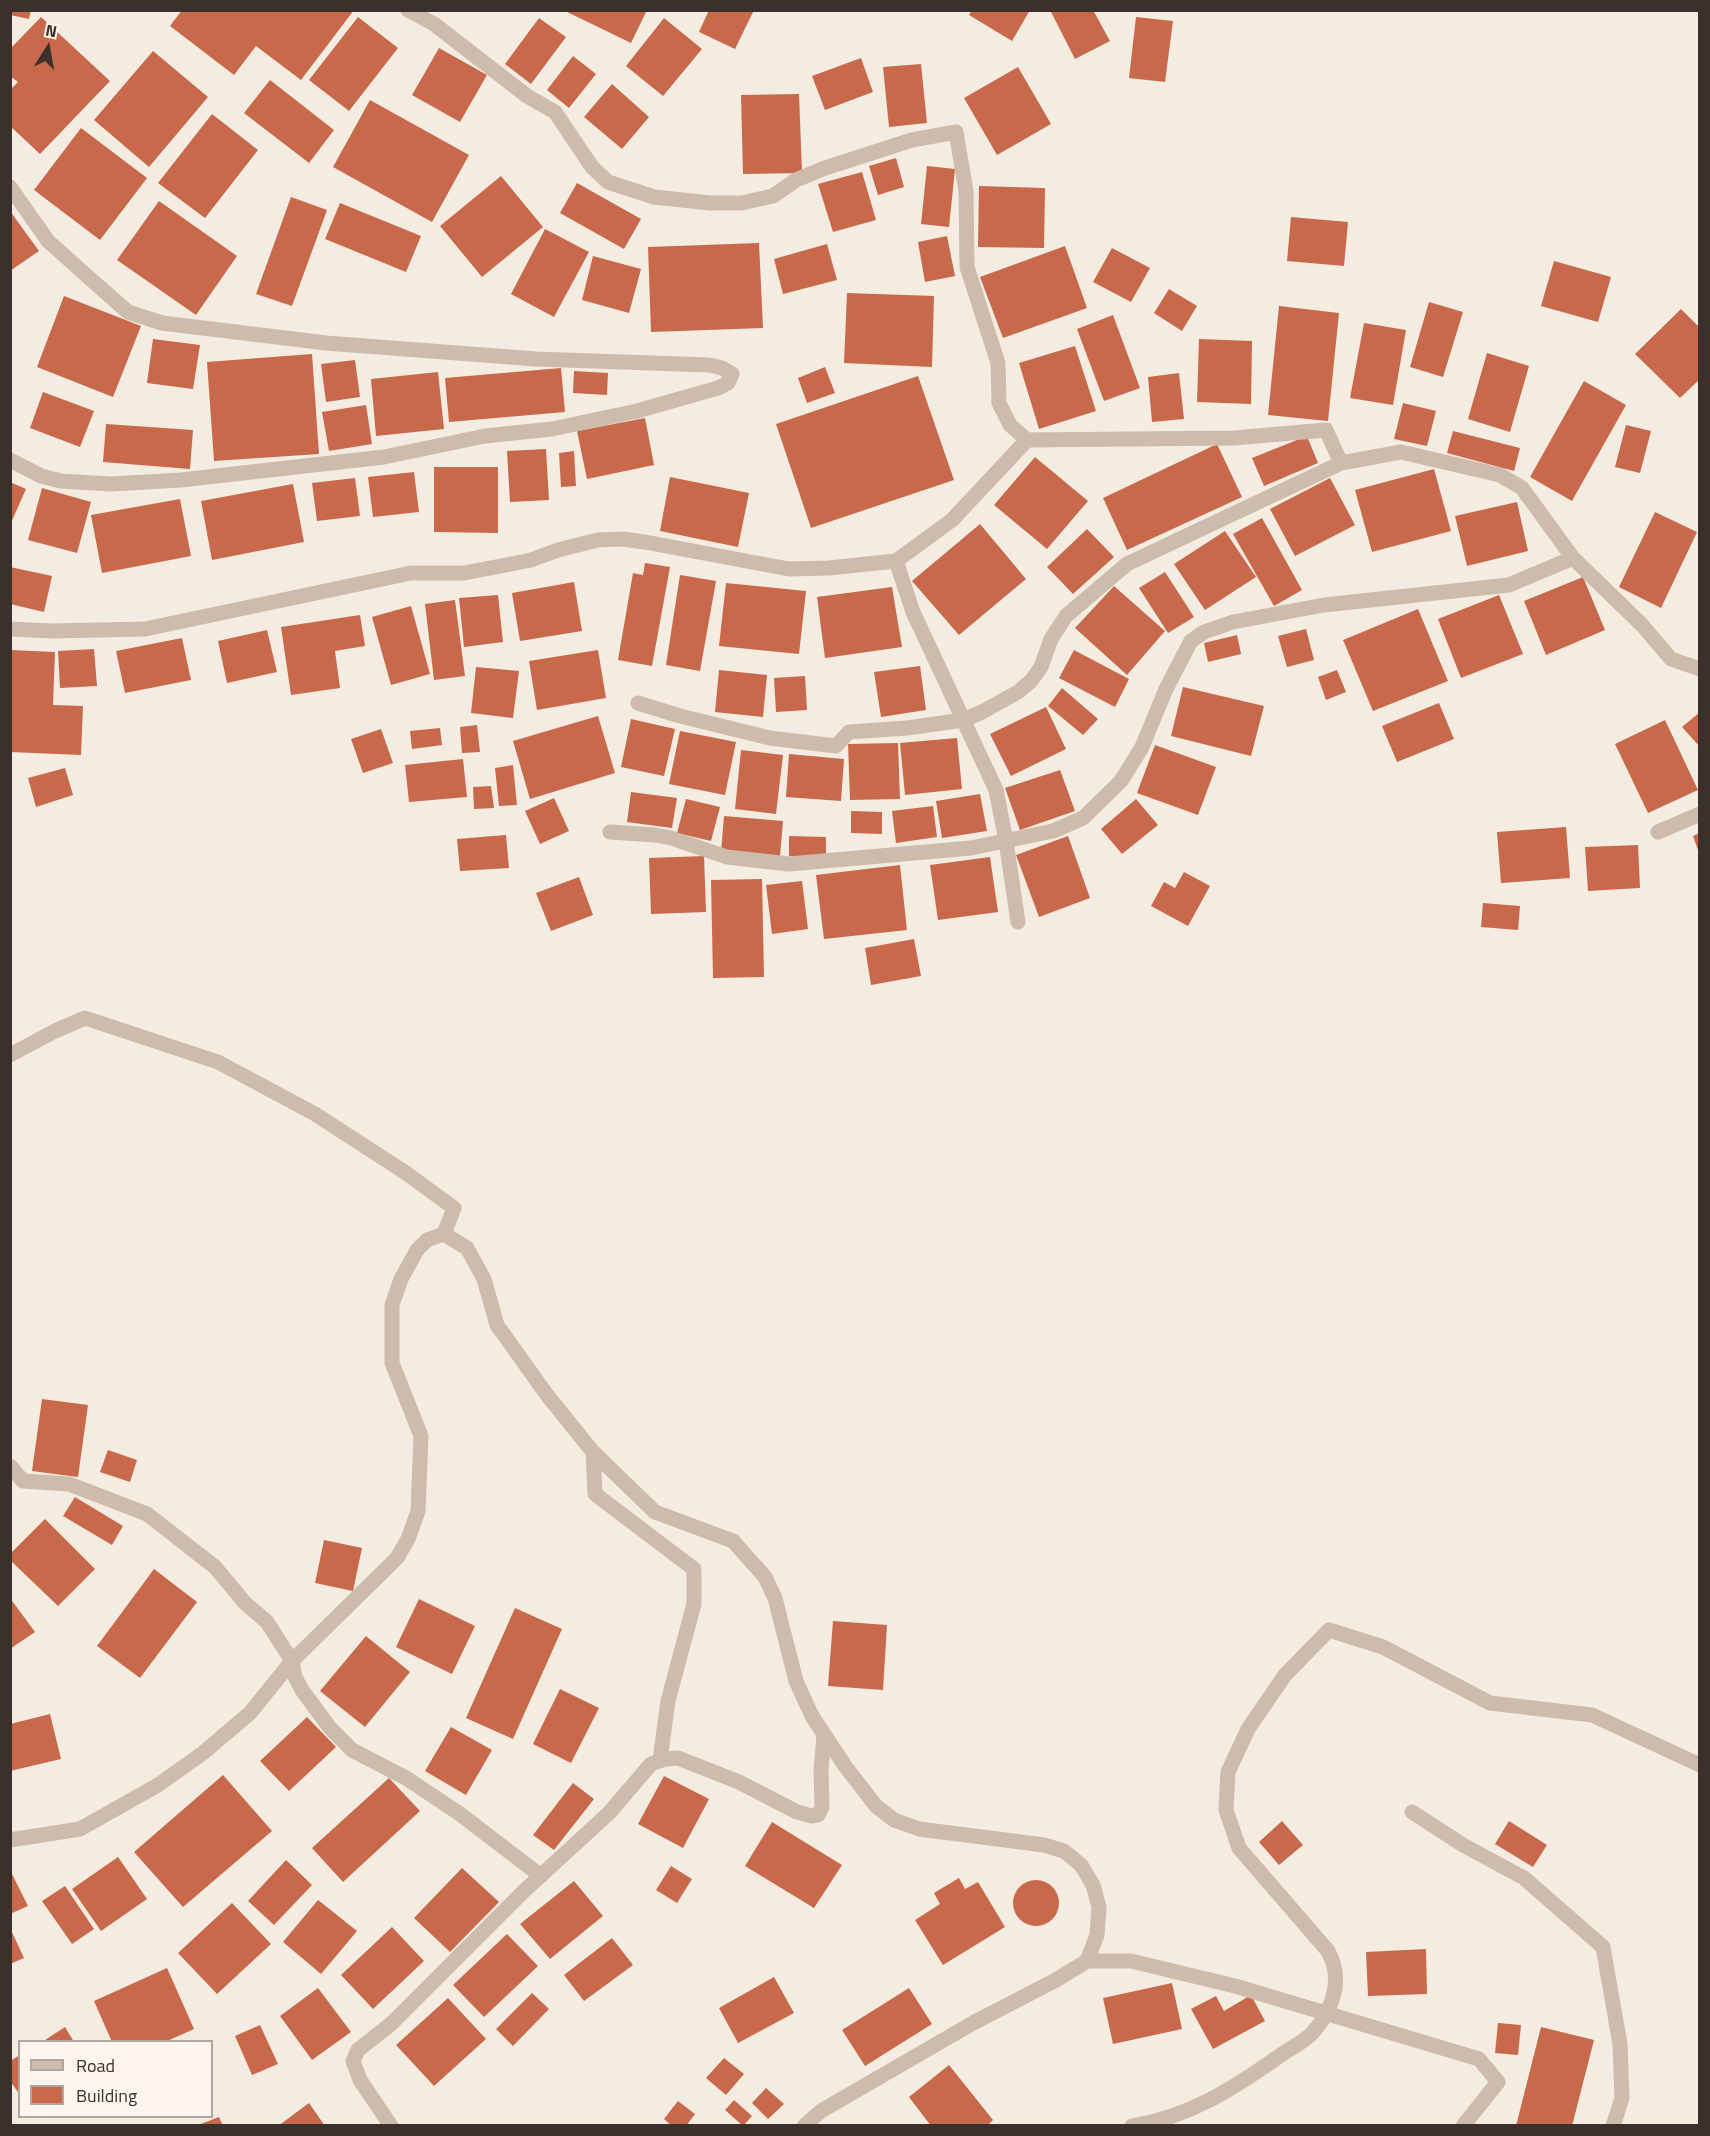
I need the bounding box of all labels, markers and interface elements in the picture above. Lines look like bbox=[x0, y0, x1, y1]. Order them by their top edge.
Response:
text: N bbox=[44, 17, 59, 43]
north arrow bbox=[18, 18, 78, 78]
legend bbox=[18, 2040, 213, 2118]
text: Road bbox=[76, 2052, 115, 2079]
text: Building bbox=[76, 2082, 137, 2109]

